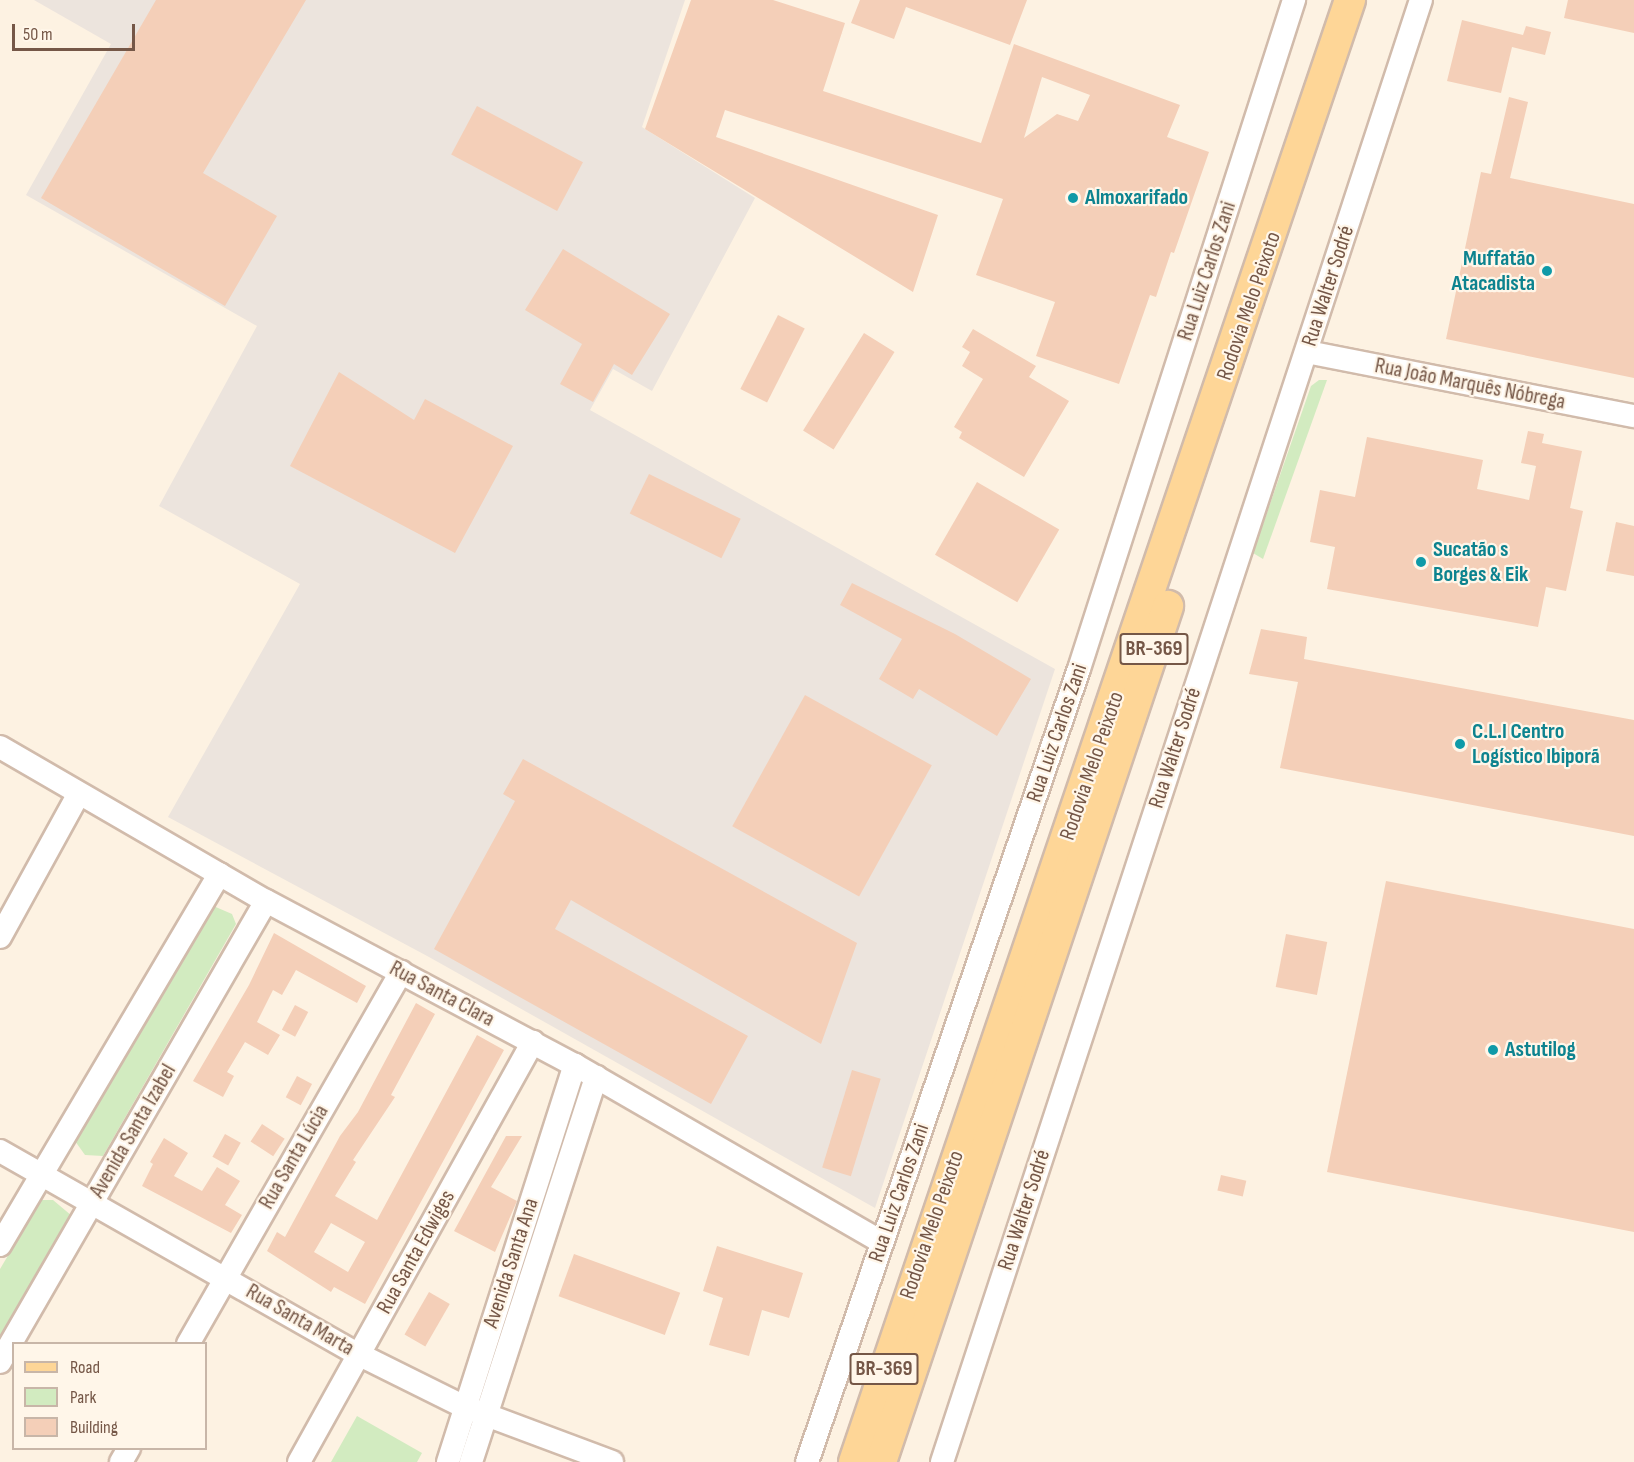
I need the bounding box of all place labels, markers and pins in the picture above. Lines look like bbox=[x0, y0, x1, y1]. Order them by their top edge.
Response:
place label: Almoxarifado bbox=[1085, 185, 1188, 211]
marker: Almoxarifado bbox=[1066, 191, 1080, 205]
place label: Muffatão Atacadista bbox=[1452, 245, 1535, 296]
marker: Muffatão Atacadista bbox=[1540, 264, 1554, 278]
place label: Sucatão s Borges & Eik bbox=[1433, 536, 1528, 588]
marker: Sucatão s Borges & Eik bbox=[1414, 555, 1428, 569]
place label: C.L.I Centro Logístico Ibiporã bbox=[1472, 718, 1600, 770]
marker: C.L.I Centro Logístico Ibiporã bbox=[1453, 737, 1467, 751]
place label: Astutilog bbox=[1505, 1037, 1576, 1063]
marker: Astutilog bbox=[1486, 1043, 1500, 1057]

